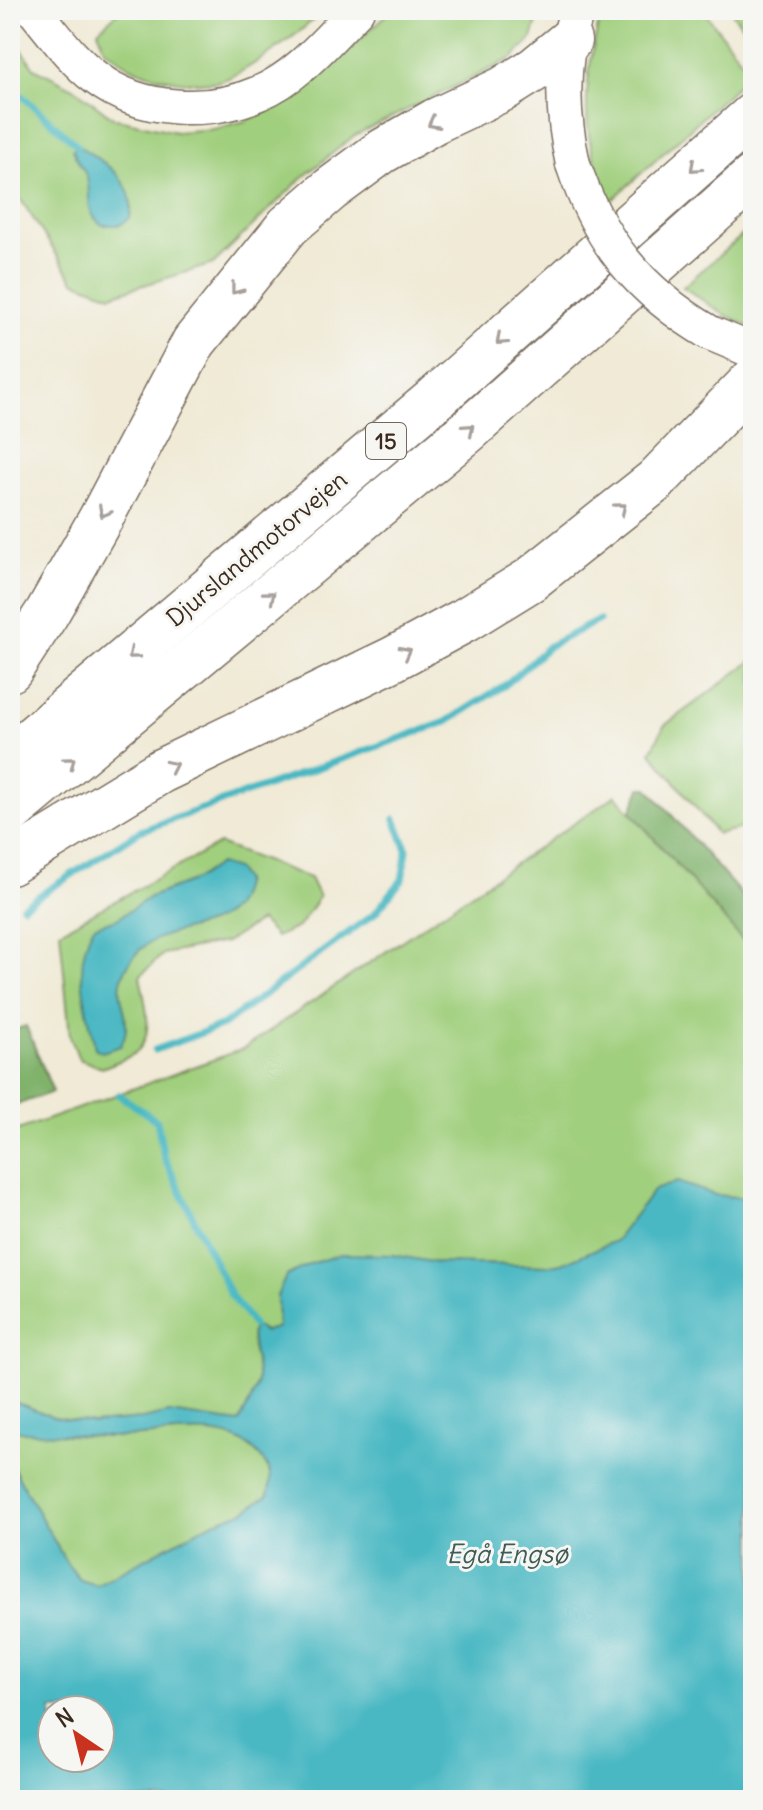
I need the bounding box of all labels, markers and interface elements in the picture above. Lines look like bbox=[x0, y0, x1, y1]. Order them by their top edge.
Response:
one-way arrow bbox=[427, 114, 441, 129]
one-way arrow bbox=[690, 158, 705, 172]
one-way arrow bbox=[231, 280, 245, 295]
one-way arrow bbox=[496, 331, 511, 345]
road number: 15 bbox=[366, 423, 406, 459]
one-way arrow bbox=[460, 425, 475, 439]
street label: Djurslandmotorvejen bbox=[160, 464, 353, 633]
one-way arrow bbox=[99, 504, 114, 518]
one-way arrow bbox=[612, 504, 627, 518]
one-way arrow bbox=[261, 591, 275, 606]
one-way arrow bbox=[128, 644, 142, 659]
one-way arrow bbox=[397, 646, 411, 662]
one-way arrow bbox=[61, 758, 76, 772]
one-way arrow bbox=[164, 760, 178, 776]
water label: Egå Engsø bbox=[446, 1537, 569, 1570]
north arrow bbox=[36, 1694, 116, 1774]
text: N bbox=[50, 1702, 79, 1733]

